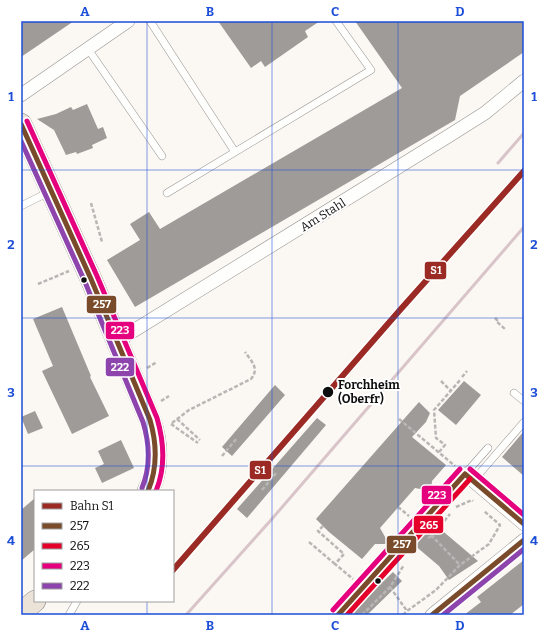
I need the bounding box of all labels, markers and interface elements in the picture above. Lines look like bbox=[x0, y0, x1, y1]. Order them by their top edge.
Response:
text: A bbox=[80, 4, 90, 19]
text: B bbox=[206, 4, 214, 19]
text: C bbox=[331, 4, 339, 19]
text: D bbox=[455, 4, 465, 19]
text: 1 bbox=[8, 89, 14, 104]
text: 1 bbox=[531, 89, 537, 104]
street label: Am Stahl bbox=[298, 195, 349, 234]
text: 2 bbox=[7, 237, 15, 252]
text: 2 bbox=[530, 237, 538, 252]
line badge: S1 bbox=[424, 261, 447, 280]
text: S1 bbox=[430, 264, 442, 277]
unlabelled marker bbox=[79, 275, 89, 285]
line badge: 257 bbox=[86, 295, 117, 314]
text: 257 bbox=[93, 298, 111, 311]
line badge: 223 bbox=[105, 321, 135, 340]
text: 223 bbox=[111, 324, 129, 337]
line badge: 222 bbox=[105, 357, 135, 377]
text: 222 bbox=[111, 361, 129, 374]
place label: Forchheim (Oberfr) bbox=[338, 378, 400, 406]
text: 3 bbox=[7, 385, 15, 400]
marker: Forchheim (Oberfr) bbox=[321, 385, 335, 399]
text: 3 bbox=[530, 385, 538, 400]
line badge: S1 bbox=[249, 460, 272, 480]
text: S1 bbox=[254, 464, 266, 477]
line badge: 223 bbox=[421, 485, 452, 505]
text: 223 bbox=[428, 489, 446, 502]
legend bbox=[34, 490, 174, 602]
text: Bahn S1 bbox=[70, 499, 114, 513]
line badge: 265 bbox=[413, 515, 444, 534]
text: 257 bbox=[70, 519, 89, 533]
text: 265 bbox=[420, 519, 438, 532]
text: 4 bbox=[7, 533, 15, 548]
text: 4 bbox=[530, 533, 538, 548]
line badge: 257 bbox=[386, 535, 417, 554]
text: 257 bbox=[393, 538, 411, 551]
text: 265 bbox=[70, 539, 90, 553]
text: 223 bbox=[70, 559, 90, 573]
unlabelled marker bbox=[373, 576, 383, 586]
text: 222 bbox=[70, 579, 90, 593]
text: A bbox=[80, 618, 90, 633]
text: B bbox=[206, 618, 214, 633]
text: C bbox=[331, 618, 339, 633]
text: D bbox=[455, 618, 465, 633]

